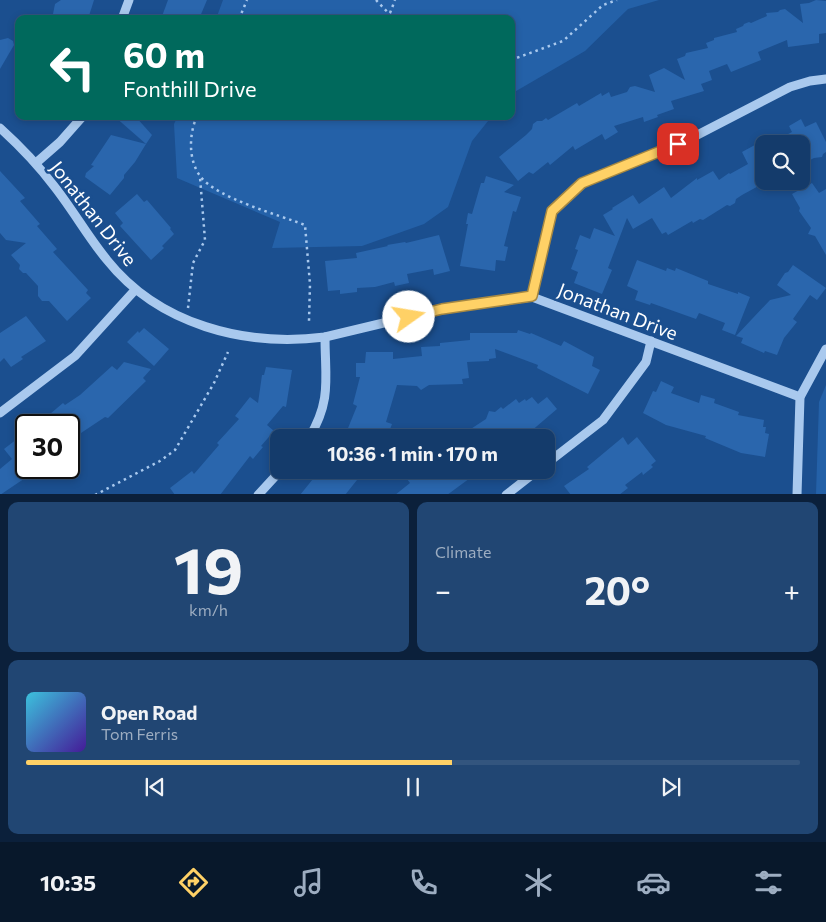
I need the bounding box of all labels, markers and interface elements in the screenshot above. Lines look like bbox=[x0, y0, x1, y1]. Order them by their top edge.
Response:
text: 60 m bbox=[123, 32, 205, 75]
icon: left bbox=[40, 35, 105, 100]
text: Fonthill Drive bbox=[123, 75, 257, 102]
pin bbox=[657, 123, 699, 165]
icon: arrive bbox=[664, 130, 692, 158]
map controls bbox=[755, 135, 810, 190]
button: search bbox=[755, 135, 810, 190]
street label: Jonathan Drive bbox=[46, 156, 142, 270]
street label: Jonathan Drive bbox=[555, 278, 681, 344]
position arrow bbox=[382, 290, 434, 342]
speed limit sign: 30 bbox=[15, 414, 80, 479]
text: 10:36 · 1 min · 170 m bbox=[327, 442, 498, 465]
text: 19 bbox=[174, 528, 243, 607]
text: Climate bbox=[435, 542, 491, 561]
text: 20° bbox=[584, 566, 650, 613]
text: − bbox=[435, 573, 451, 607]
text: + bbox=[784, 573, 800, 607]
text: km/h bbox=[189, 600, 228, 619]
text: Open Road bbox=[101, 701, 197, 724]
text: Tom Ferris bbox=[101, 724, 178, 743]
icon: previous bbox=[141, 773, 169, 801]
icon: pause bbox=[399, 773, 427, 801]
icon: next bbox=[657, 773, 685, 801]
icon: directions bbox=[176, 865, 211, 900]
icon: music bbox=[291, 865, 326, 900]
icon: phone bbox=[406, 865, 441, 900]
icon: climate bbox=[521, 865, 556, 900]
icon: car bbox=[636, 865, 671, 900]
icon: filters bbox=[751, 865, 786, 900]
text: 10:35 bbox=[40, 869, 96, 896]

